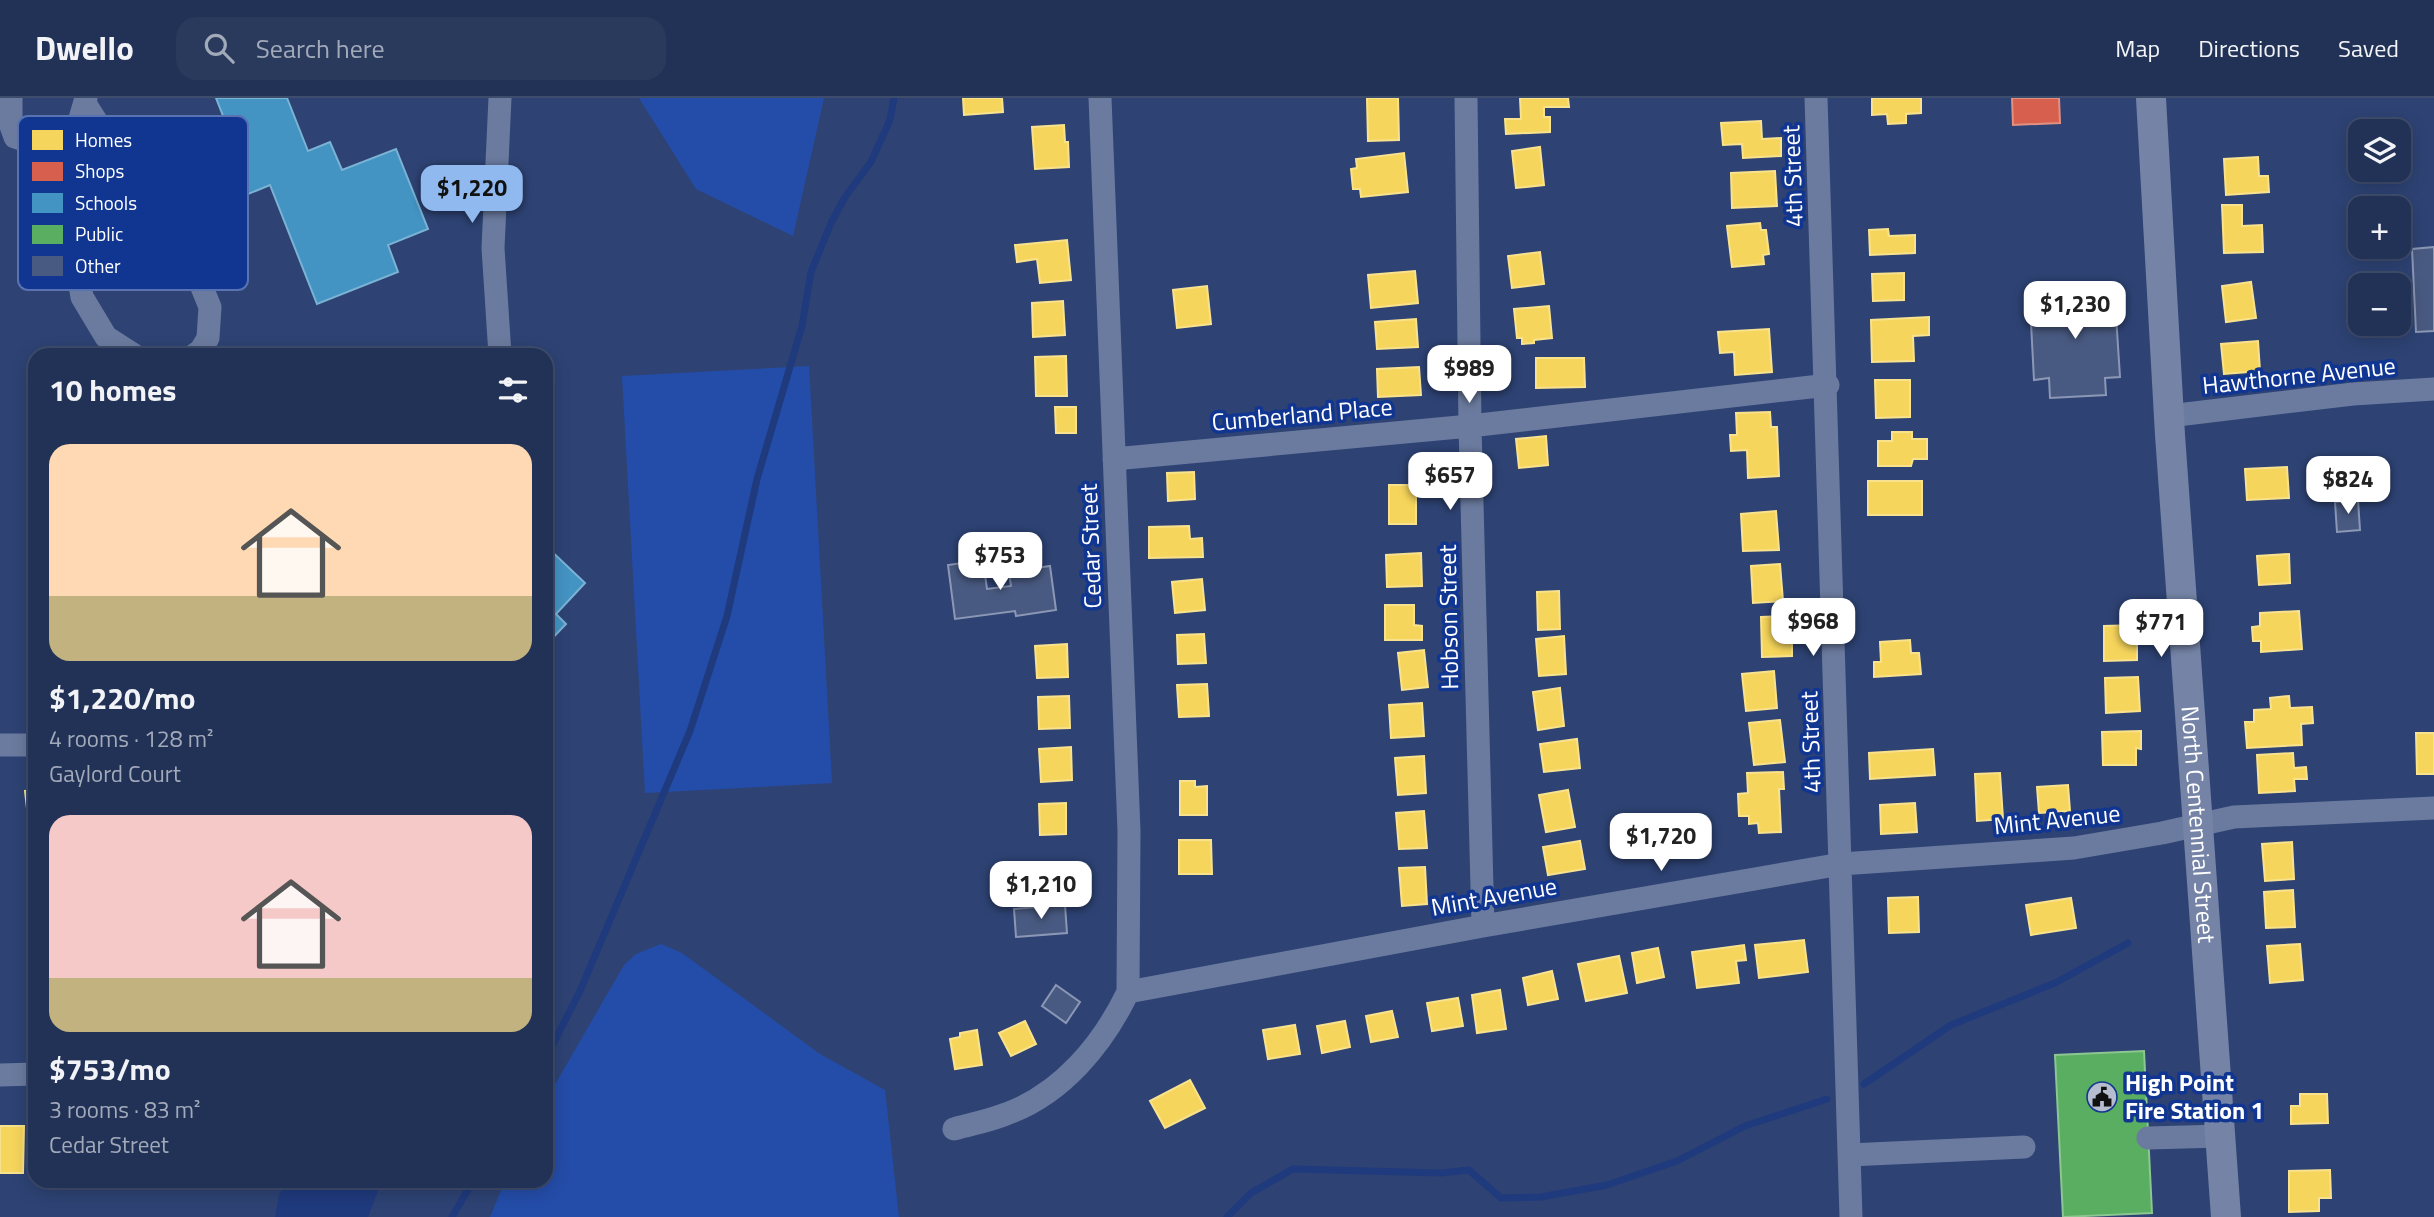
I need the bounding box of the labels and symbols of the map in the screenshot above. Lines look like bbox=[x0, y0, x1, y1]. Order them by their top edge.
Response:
legend bbox=[18, 116, 248, 290]
street label: 4th Street bbox=[1772, 124, 1812, 228]
text: Homes bbox=[75, 125, 132, 154]
text: Shops bbox=[75, 156, 125, 185]
pin: $1,220 bbox=[415, 166, 529, 225]
text: Schools bbox=[75, 188, 137, 217]
text: Public bbox=[75, 219, 123, 248]
text: Other bbox=[75, 251, 121, 280]
pin: $1,230 bbox=[2018, 282, 2132, 341]
pin: $989 bbox=[1428, 345, 1510, 405]
street label: Hawthorne Avenue bbox=[2200, 347, 2397, 403]
street label: Cumberland Place bbox=[1210, 388, 1394, 440]
pin: $657 bbox=[1409, 452, 1491, 512]
pin: $824 bbox=[2307, 456, 2389, 516]
street label: Cedar Street bbox=[1070, 482, 1110, 609]
pin: $753 bbox=[959, 532, 1041, 592]
street label: Hobson Street bbox=[1429, 544, 1467, 690]
pin: $968 bbox=[1772, 598, 1854, 658]
pin: $771 bbox=[2120, 600, 2202, 659]
street label: 4th Street bbox=[1790, 690, 1830, 794]
street label: North Centennial Street bbox=[2172, 704, 2225, 945]
street label: Mint Avenue bbox=[1992, 794, 2122, 844]
pin: $1,720 bbox=[1604, 814, 1718, 873]
pin: $1,210 bbox=[984, 862, 1098, 921]
street label: Mint Avenue bbox=[1428, 867, 1559, 925]
place label: High Point Fire Station 1 bbox=[2125, 1064, 2264, 1128]
public building icon: High Point Fire Station 1 bbox=[2085, 1080, 2119, 1114]

